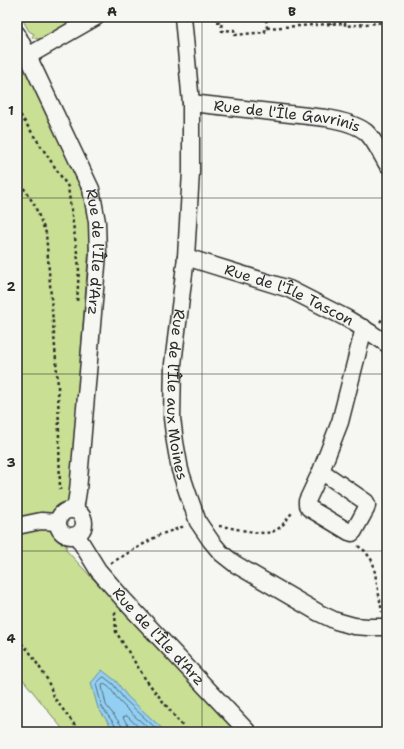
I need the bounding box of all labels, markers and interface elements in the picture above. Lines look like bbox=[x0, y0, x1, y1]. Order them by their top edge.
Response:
text: A bbox=[107, 3, 117, 20]
text: B bbox=[288, 3, 296, 20]
street label: Rue de l'Île Gavrinis bbox=[213, 96, 364, 137]
text: 1 bbox=[8, 102, 14, 119]
street label: Rue de l'Île d'Arz bbox=[81, 187, 109, 316]
street label: Rue de l'Île Tascon bbox=[222, 260, 358, 330]
text: 2 bbox=[6, 278, 16, 295]
street label: Rue de l'Île aux Moines bbox=[162, 308, 193, 483]
text: 3 bbox=[6, 454, 16, 471]
street label: Rue de l'Île d'Arz bbox=[108, 584, 209, 690]
text: 4 bbox=[6, 630, 16, 647]

